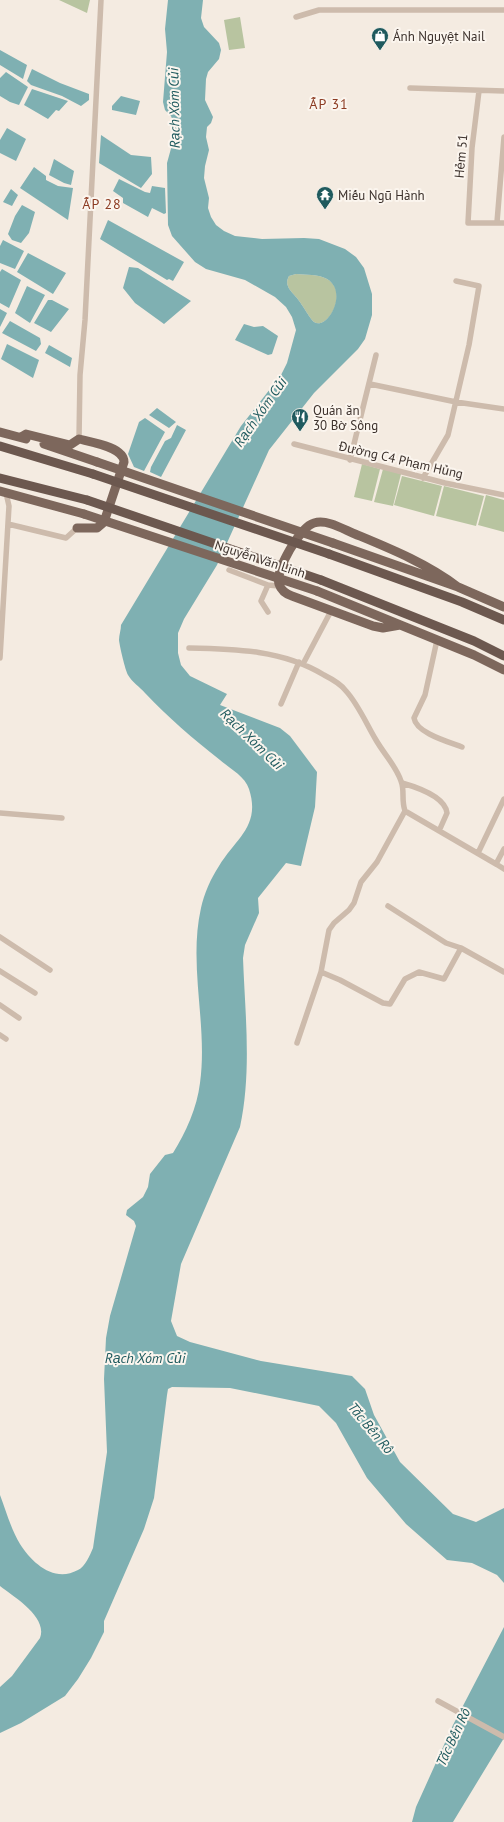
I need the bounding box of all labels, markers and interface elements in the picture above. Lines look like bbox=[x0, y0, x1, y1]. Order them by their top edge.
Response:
shop icon: Ánh Nguyệt Nail bbox=[370, 26, 390, 51]
place label: Ánh Nguyệt Nail bbox=[393, 28, 485, 45]
water label: Rạch Xóm Củi bbox=[164, 67, 184, 148]
district label: ẤP 31 bbox=[309, 95, 349, 113]
street label: Hẻm 51 bbox=[451, 133, 471, 179]
temple icon: Miếu Ngũ Hành bbox=[315, 185, 335, 210]
place label: Miếu Ngũ Hành bbox=[338, 187, 425, 204]
district label: ẤP 28 bbox=[82, 195, 122, 213]
water label: Rạch Xóm Củi bbox=[230, 374, 291, 450]
place label: Quán ăn 30 Bờ Sông bbox=[313, 402, 378, 434]
restaurant icon: Quán ăn 30 Bờ Sông bbox=[290, 407, 310, 432]
street label: Đường C4 Phạm Hủng bbox=[336, 437, 465, 483]
street label: Nguyễn Văn Linh bbox=[212, 536, 308, 582]
water label: Rạch Xóm Củi bbox=[217, 705, 288, 774]
water label: Rạch Xóm Củi bbox=[105, 1349, 186, 1367]
water label: Tắc Bến Rô bbox=[344, 1398, 398, 1458]
water label: Tắc Bến Rô bbox=[432, 1705, 474, 1769]

